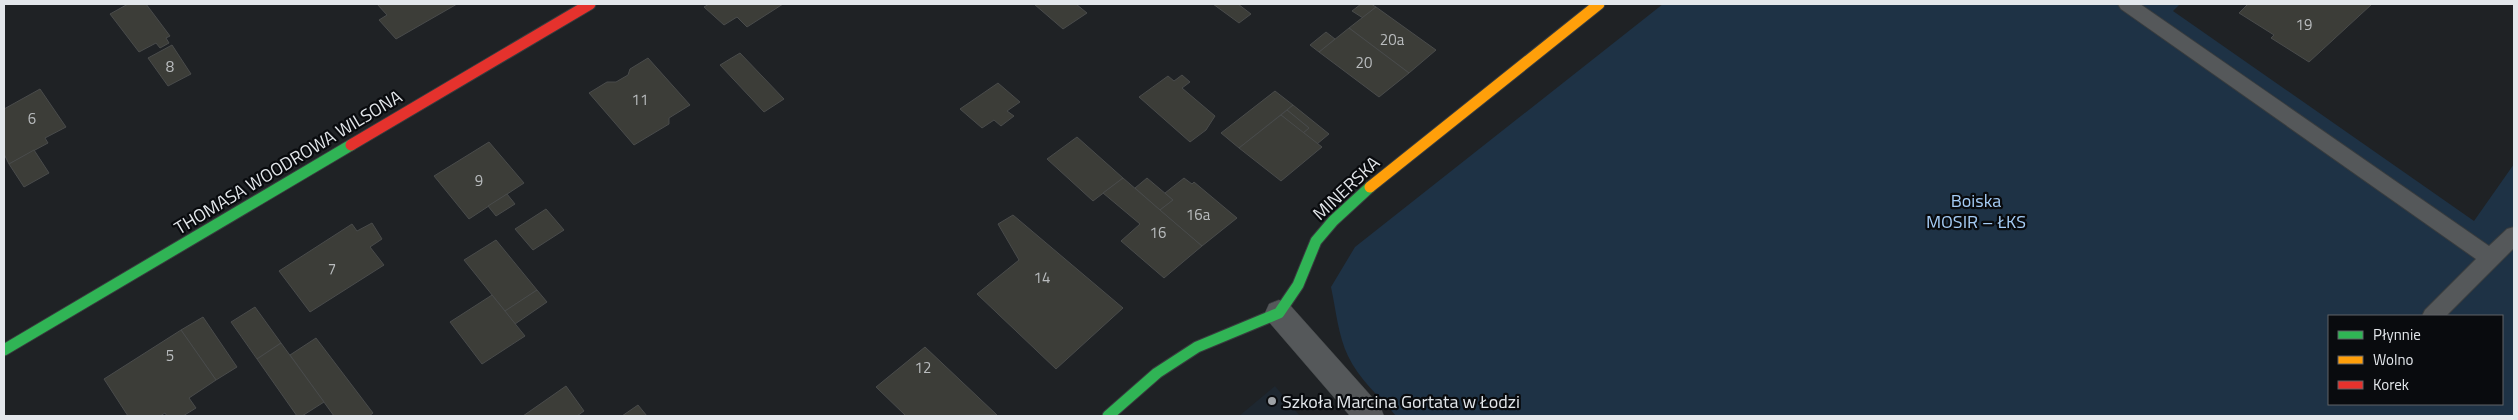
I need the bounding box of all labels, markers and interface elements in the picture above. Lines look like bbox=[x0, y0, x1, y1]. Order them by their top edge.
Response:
house number: 19 bbox=[2296, 13, 2312, 36]
house number: 20a bbox=[1380, 28, 1405, 51]
house number: 20 bbox=[1356, 51, 1372, 74]
house number: 8 bbox=[166, 55, 174, 78]
street label: THOMASA WOODROWA WILSONA bbox=[169, 83, 407, 241]
house number: 11 bbox=[632, 88, 648, 111]
house number: 6 bbox=[28, 107, 36, 130]
street label: MINERSKA bbox=[1306, 149, 1386, 226]
house number: 9 bbox=[475, 169, 483, 192]
park label: Boiska MOSIR – ŁKS bbox=[1926, 187, 2026, 235]
house number: 16a bbox=[1186, 203, 1211, 226]
house number: 16 bbox=[1150, 221, 1166, 244]
house number: 7 bbox=[328, 257, 336, 280]
house number: 14 bbox=[1034, 266, 1050, 289]
legend bbox=[2328, 315, 2503, 405]
text: Płynnie bbox=[2373, 323, 2421, 346]
house number: 5 bbox=[166, 344, 174, 367]
text: Wolno bbox=[2373, 348, 2413, 371]
house number: 12 bbox=[915, 356, 931, 379]
text: Korek bbox=[2373, 373, 2409, 396]
place label: Szkoła Marcina Gortata w Łodzi bbox=[1282, 388, 1520, 415]
marker: Szkoła Marcina Gortata w Łodzi bbox=[1266, 395, 1278, 407]

